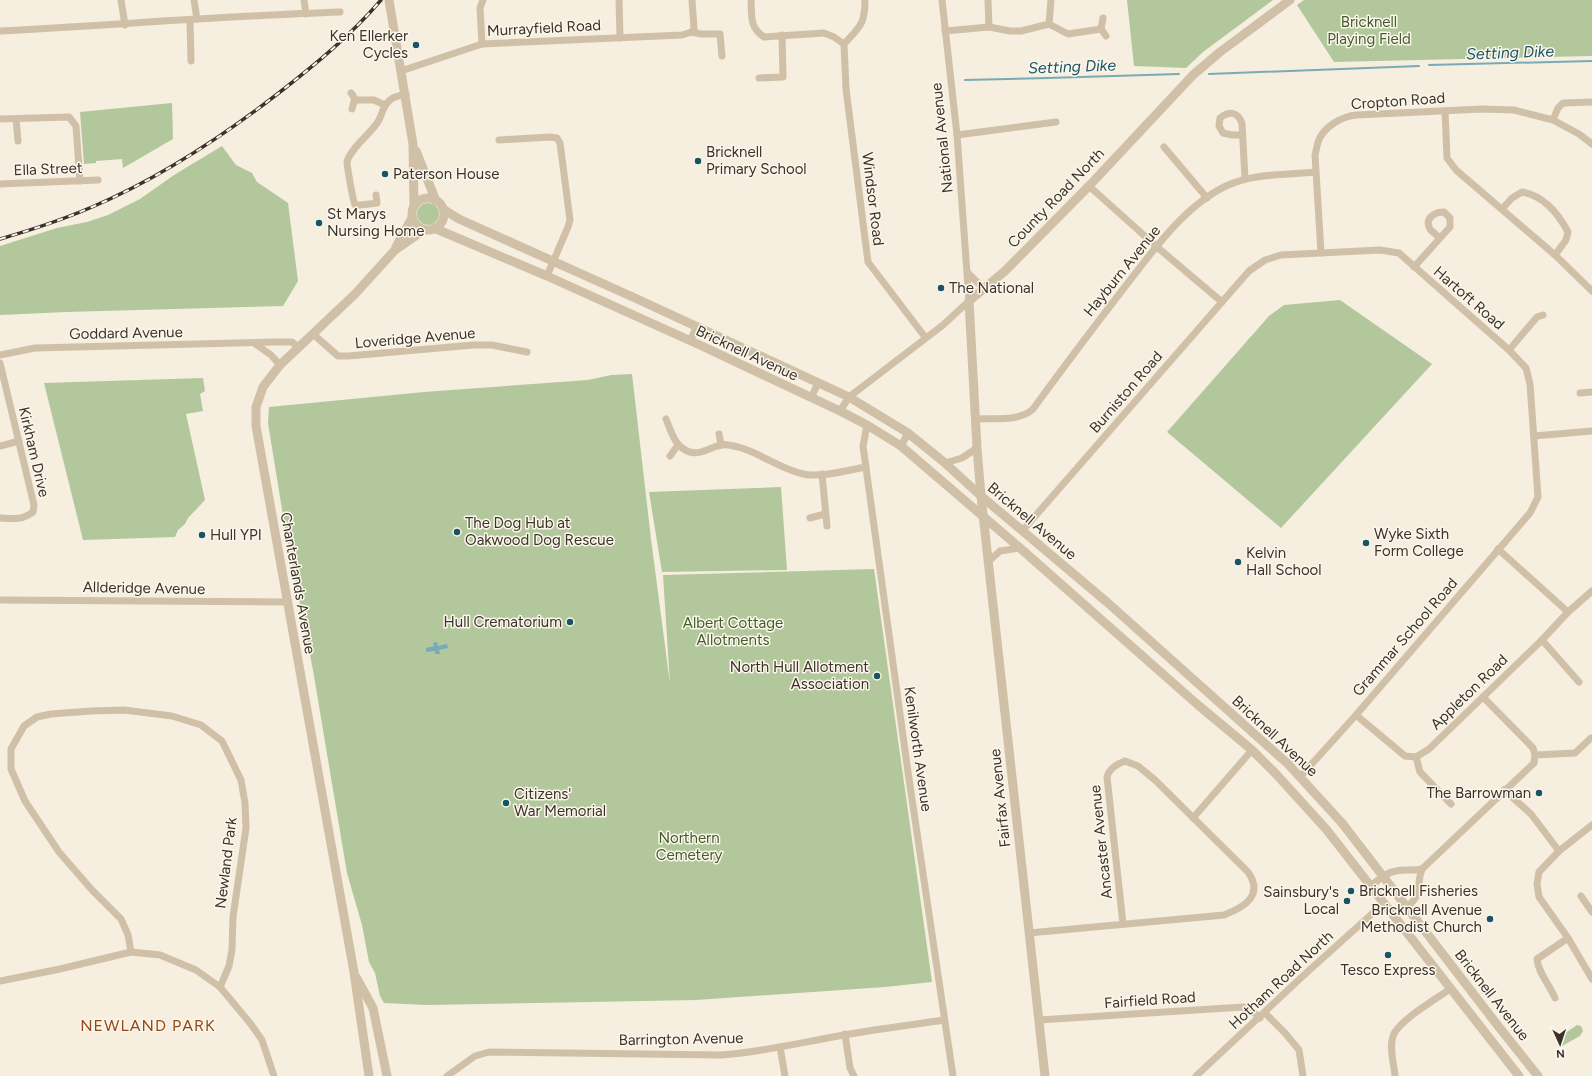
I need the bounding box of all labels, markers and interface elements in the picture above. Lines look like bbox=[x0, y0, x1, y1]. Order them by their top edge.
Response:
park label: Bricknell Playing Field bbox=[1327, 13, 1411, 48]
street label: Murrayfield Road bbox=[487, 16, 601, 40]
place label: Ken Ellerker Cycles bbox=[330, 27, 408, 62]
marker: Ken Ellerker Cycles bbox=[411, 40, 421, 50]
water label: Setting Dike bbox=[1466, 41, 1555, 64]
water label: Setting Dike bbox=[1028, 55, 1117, 78]
street label: National Avenue bbox=[927, 82, 957, 194]
street label: Cropton Road bbox=[1350, 89, 1446, 113]
place label: Bricknell Primary School bbox=[706, 143, 807, 178]
street label: County Road North bbox=[1004, 145, 1108, 251]
street label: Windsor Road bbox=[858, 151, 888, 247]
marker: Bricknell Primary School bbox=[693, 156, 703, 166]
street label: Ella Street bbox=[13, 159, 83, 179]
place label: Paterson House bbox=[393, 165, 499, 183]
marker: Paterson House bbox=[380, 169, 390, 179]
place label: St Marys Nursing Home bbox=[327, 205, 424, 240]
marker: St Marys Nursing Home bbox=[314, 218, 324, 228]
street label: Hayburn Avenue bbox=[1080, 222, 1164, 320]
street label: Hartoft Road bbox=[1430, 262, 1508, 334]
place label: The National bbox=[949, 279, 1034, 297]
marker: The National bbox=[936, 283, 946, 293]
street label: Bricknell Avenue bbox=[693, 321, 801, 385]
street label: Goddard Avenue bbox=[69, 323, 183, 343]
street label: Loveridge Avenue bbox=[354, 324, 476, 352]
street label: Burniston Road bbox=[1086, 347, 1166, 437]
street label: Kirkham Drive bbox=[15, 405, 53, 499]
street label: Bricknell Avenue bbox=[984, 479, 1080, 563]
street label: Chanterlands Avenue bbox=[277, 511, 319, 655]
place label: The Dog Hub at Oakwood Dog Rescue bbox=[465, 514, 614, 549]
place label: Wyke Sixth Form College bbox=[1374, 525, 1464, 560]
place label: Hull YPI bbox=[210, 526, 262, 544]
marker: The Dog Hub at Oakwood Dog Rescue bbox=[452, 527, 462, 537]
marker: Hull YPI bbox=[197, 530, 207, 540]
marker: Wyke Sixth Form College bbox=[1361, 538, 1371, 548]
place label: Kelvin Hall School bbox=[1246, 544, 1322, 579]
marker: Kelvin Hall School bbox=[1233, 557, 1243, 567]
street label: Grammar School Road bbox=[1349, 574, 1461, 700]
street label: Allderidge Avenue bbox=[83, 578, 205, 598]
place label: Hull Crematorium bbox=[444, 613, 562, 631]
park label: Albert Cottage Allotments bbox=[683, 614, 783, 649]
marker: Hull Crematorium bbox=[565, 617, 575, 627]
street label: Appleton Road bbox=[1427, 651, 1511, 733]
place label: North Hull Allotment Association bbox=[730, 658, 869, 693]
marker: North Hull Allotment Association bbox=[872, 671, 882, 681]
street label: Kenilworth Avenue bbox=[900, 685, 936, 813]
street label: Bricknell Avenue bbox=[1228, 692, 1322, 780]
street label: Fairfax Avenue bbox=[986, 748, 1014, 848]
street label: Ancaster Avenue bbox=[1086, 784, 1116, 900]
place label: The Barrowman bbox=[1426, 784, 1531, 802]
place label: Citizens' War Memorial bbox=[514, 785, 606, 820]
marker: The Barrowman bbox=[1534, 788, 1544, 798]
marker: Citizens' War Memorial bbox=[501, 798, 511, 808]
street label: Newland Park bbox=[211, 816, 241, 910]
park label: Northern Cemetery bbox=[656, 829, 722, 864]
place label: Bricknell Fisheries bbox=[1359, 882, 1478, 900]
place label: Sainsbury's Local bbox=[1263, 883, 1339, 918]
marker: Bricknell Fisheries bbox=[1346, 886, 1356, 896]
marker: Sainsbury's Local bbox=[1342, 896, 1352, 906]
place label: Bricknell Avenue Methodist Church bbox=[1361, 901, 1482, 936]
marker: Bricknell Avenue Methodist Church bbox=[1485, 914, 1495, 924]
street label: Hotham Road North bbox=[1225, 927, 1337, 1033]
street label: Bricknell Avenue bbox=[1451, 946, 1533, 1044]
marker: Tesco Express bbox=[1383, 950, 1393, 960]
place label: Tesco Express bbox=[1340, 961, 1436, 979]
street label: Fairfield Road bbox=[1104, 988, 1196, 1012]
district label: NEWLAND PARK bbox=[80, 1016, 216, 1035]
north arrow bbox=[1540, 1024, 1580, 1064]
street label: Barrington Avenue bbox=[618, 1029, 744, 1049]
text: N bbox=[1556, 1047, 1565, 1060]

